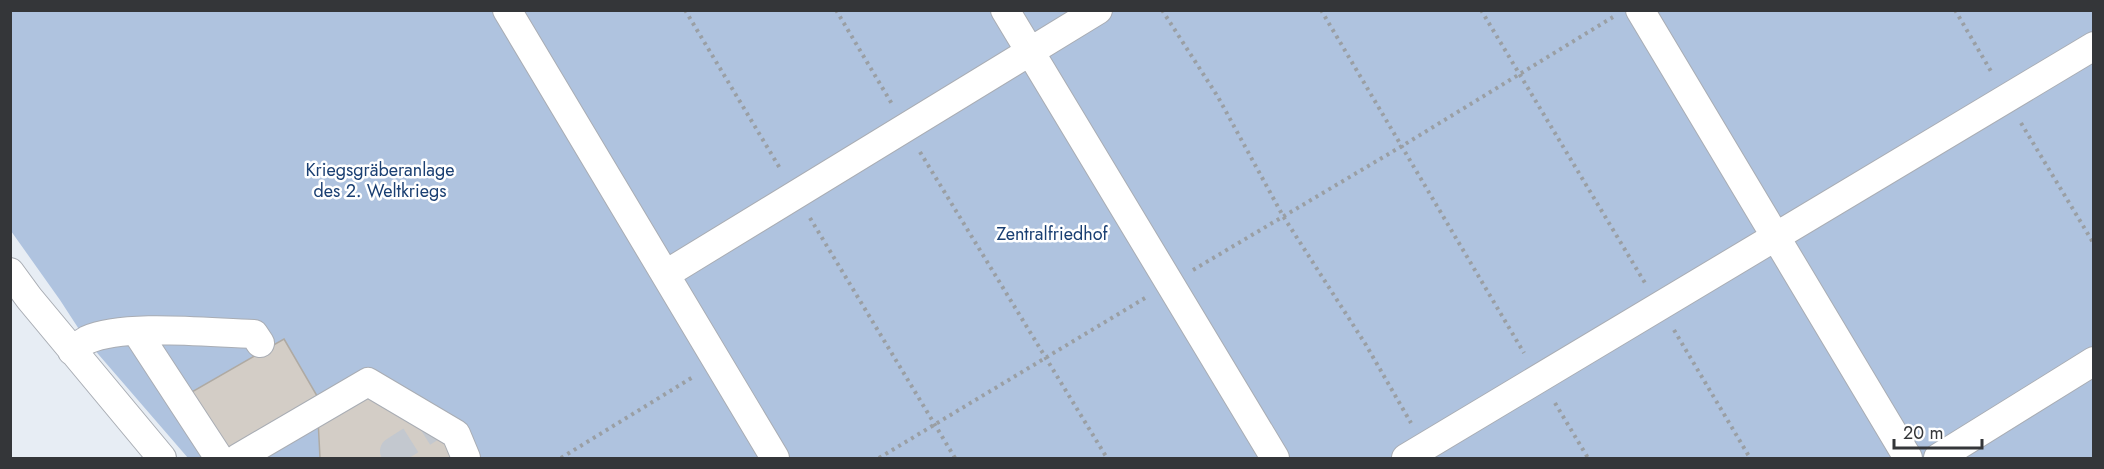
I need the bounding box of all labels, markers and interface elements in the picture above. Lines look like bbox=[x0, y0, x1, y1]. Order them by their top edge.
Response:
park label: Kriegsgräberanlage des 2. Weltkriegs bbox=[305, 157, 455, 204]
park label: Zentralfriedhof bbox=[996, 221, 1108, 247]
scale bar bbox=[1894, 412, 1982, 450]
text: 20 m bbox=[1903, 420, 1943, 446]

